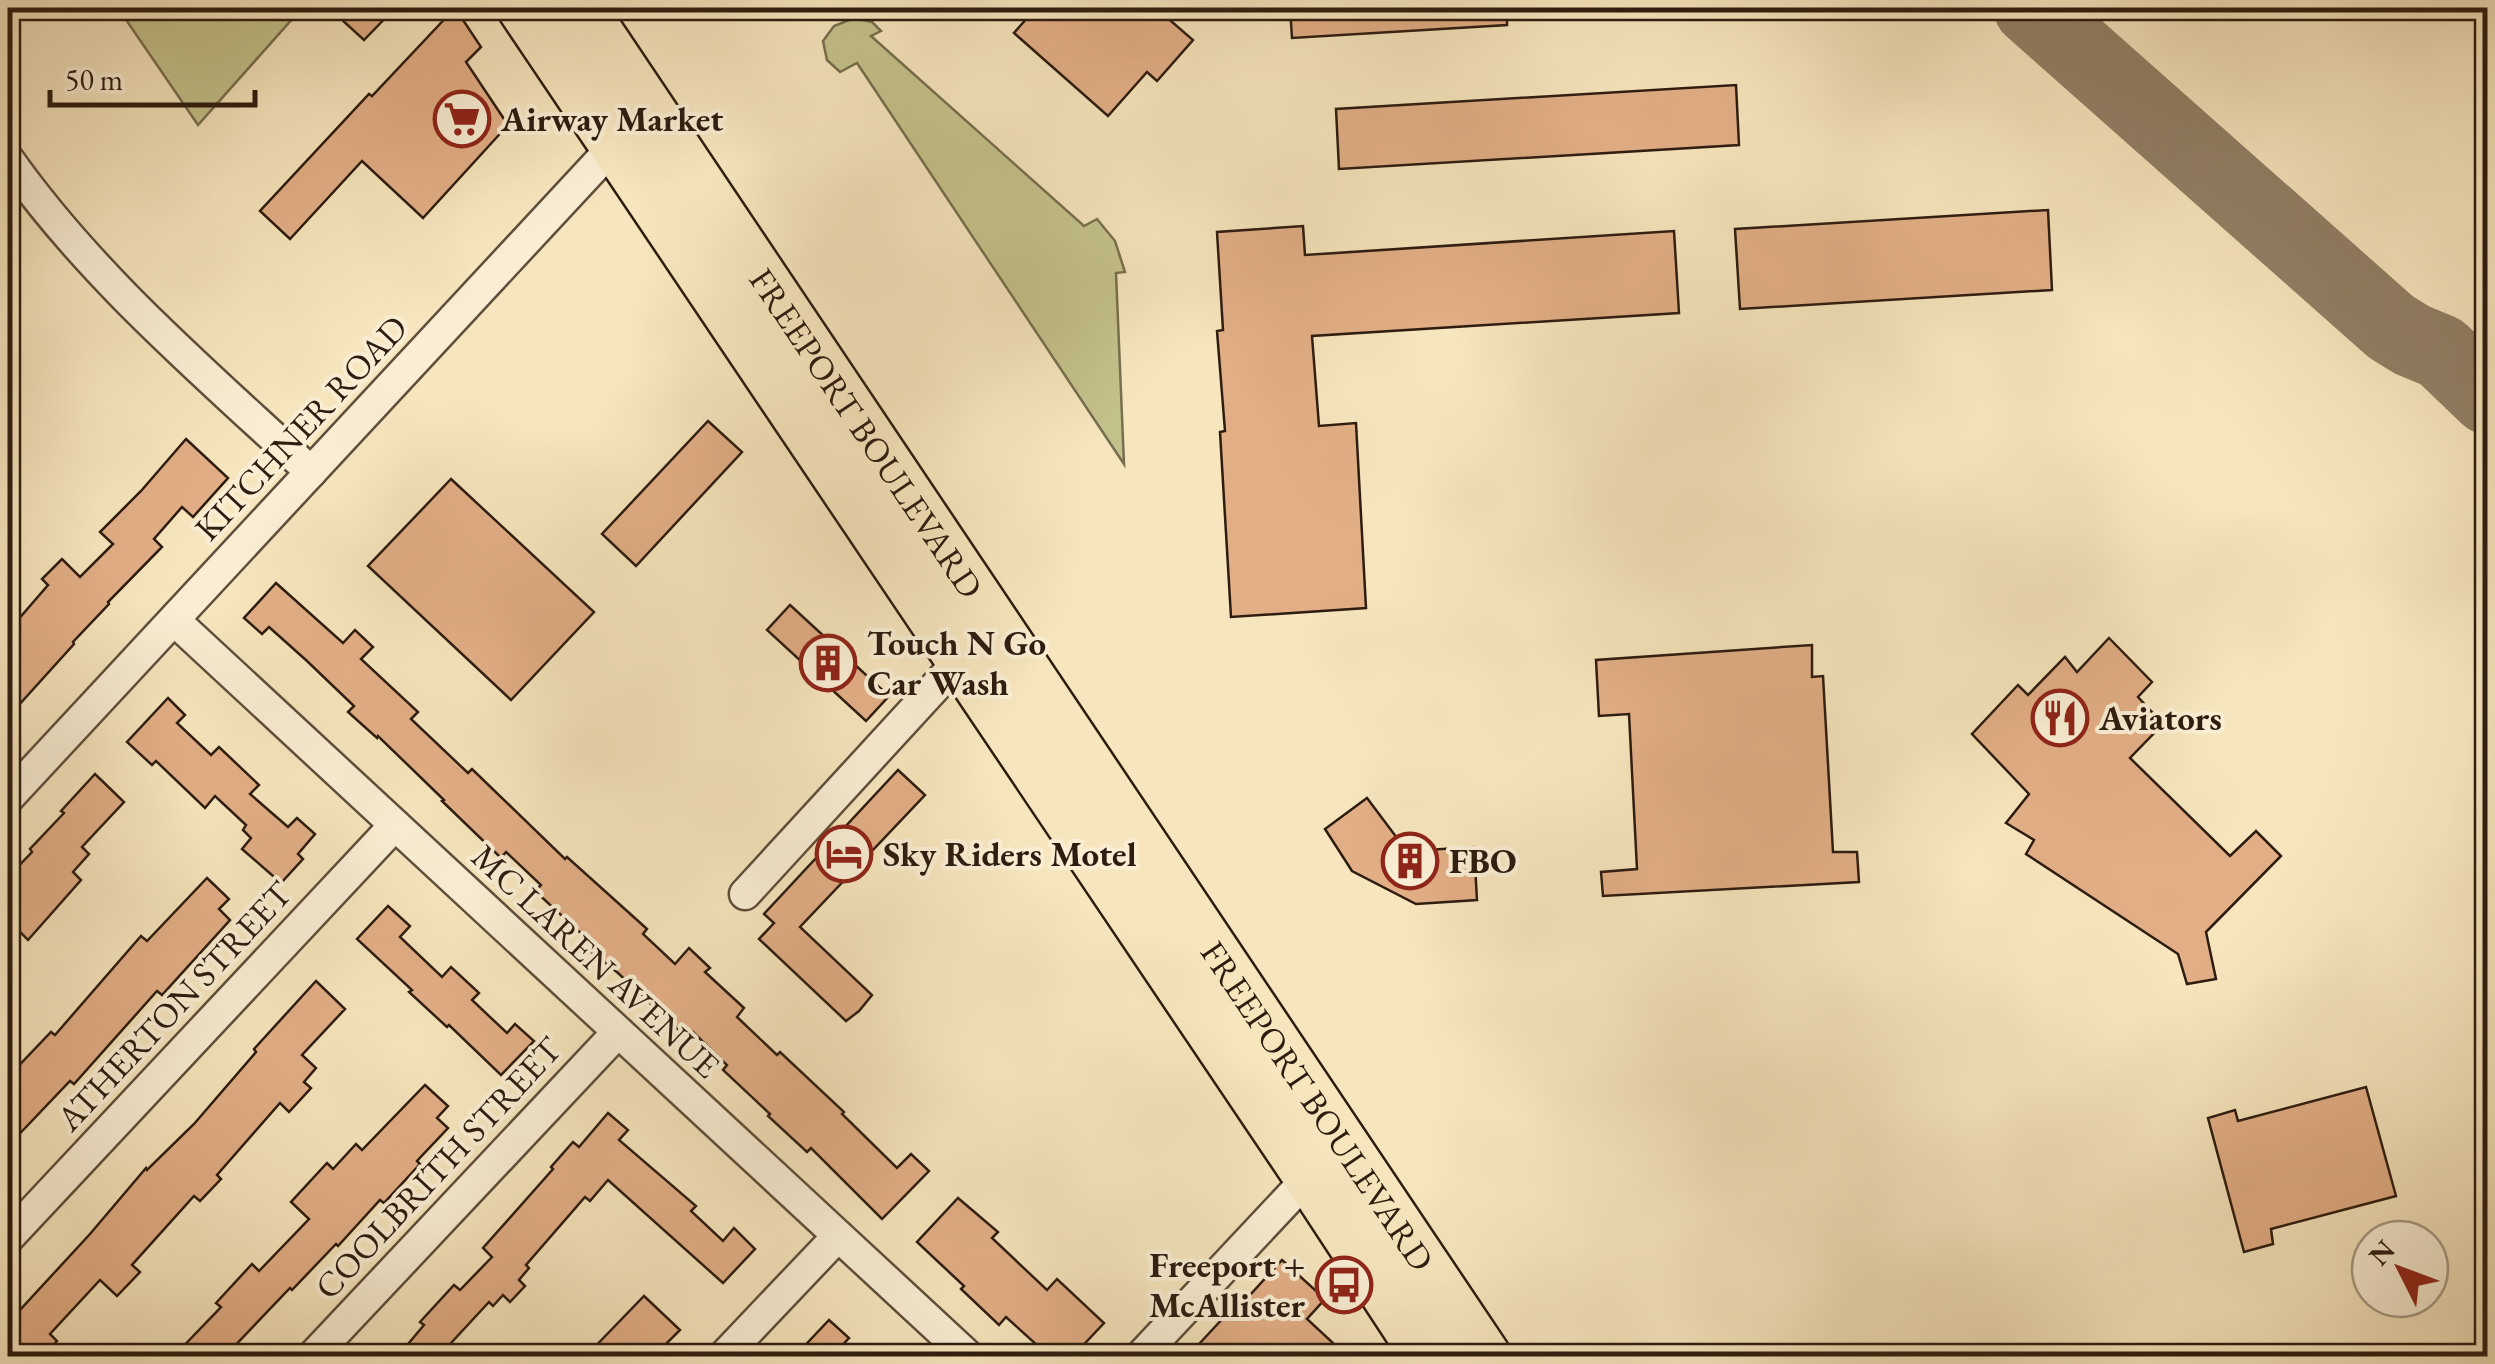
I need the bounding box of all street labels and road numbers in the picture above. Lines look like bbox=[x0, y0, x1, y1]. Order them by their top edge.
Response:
street label: FREEPORT BOULEVARD bbox=[740, 259, 993, 607]
street label: KITCHNER ROAD bbox=[184, 305, 417, 550]
street label: MC LAREN AVENUE bbox=[463, 834, 730, 1087]
street label: ATHERTON STREET bbox=[45, 871, 302, 1141]
street label: FREEPORT BOULEVARD bbox=[1191, 932, 1445, 1279]
street label: COOLBRITH STREET bbox=[304, 1027, 571, 1308]

